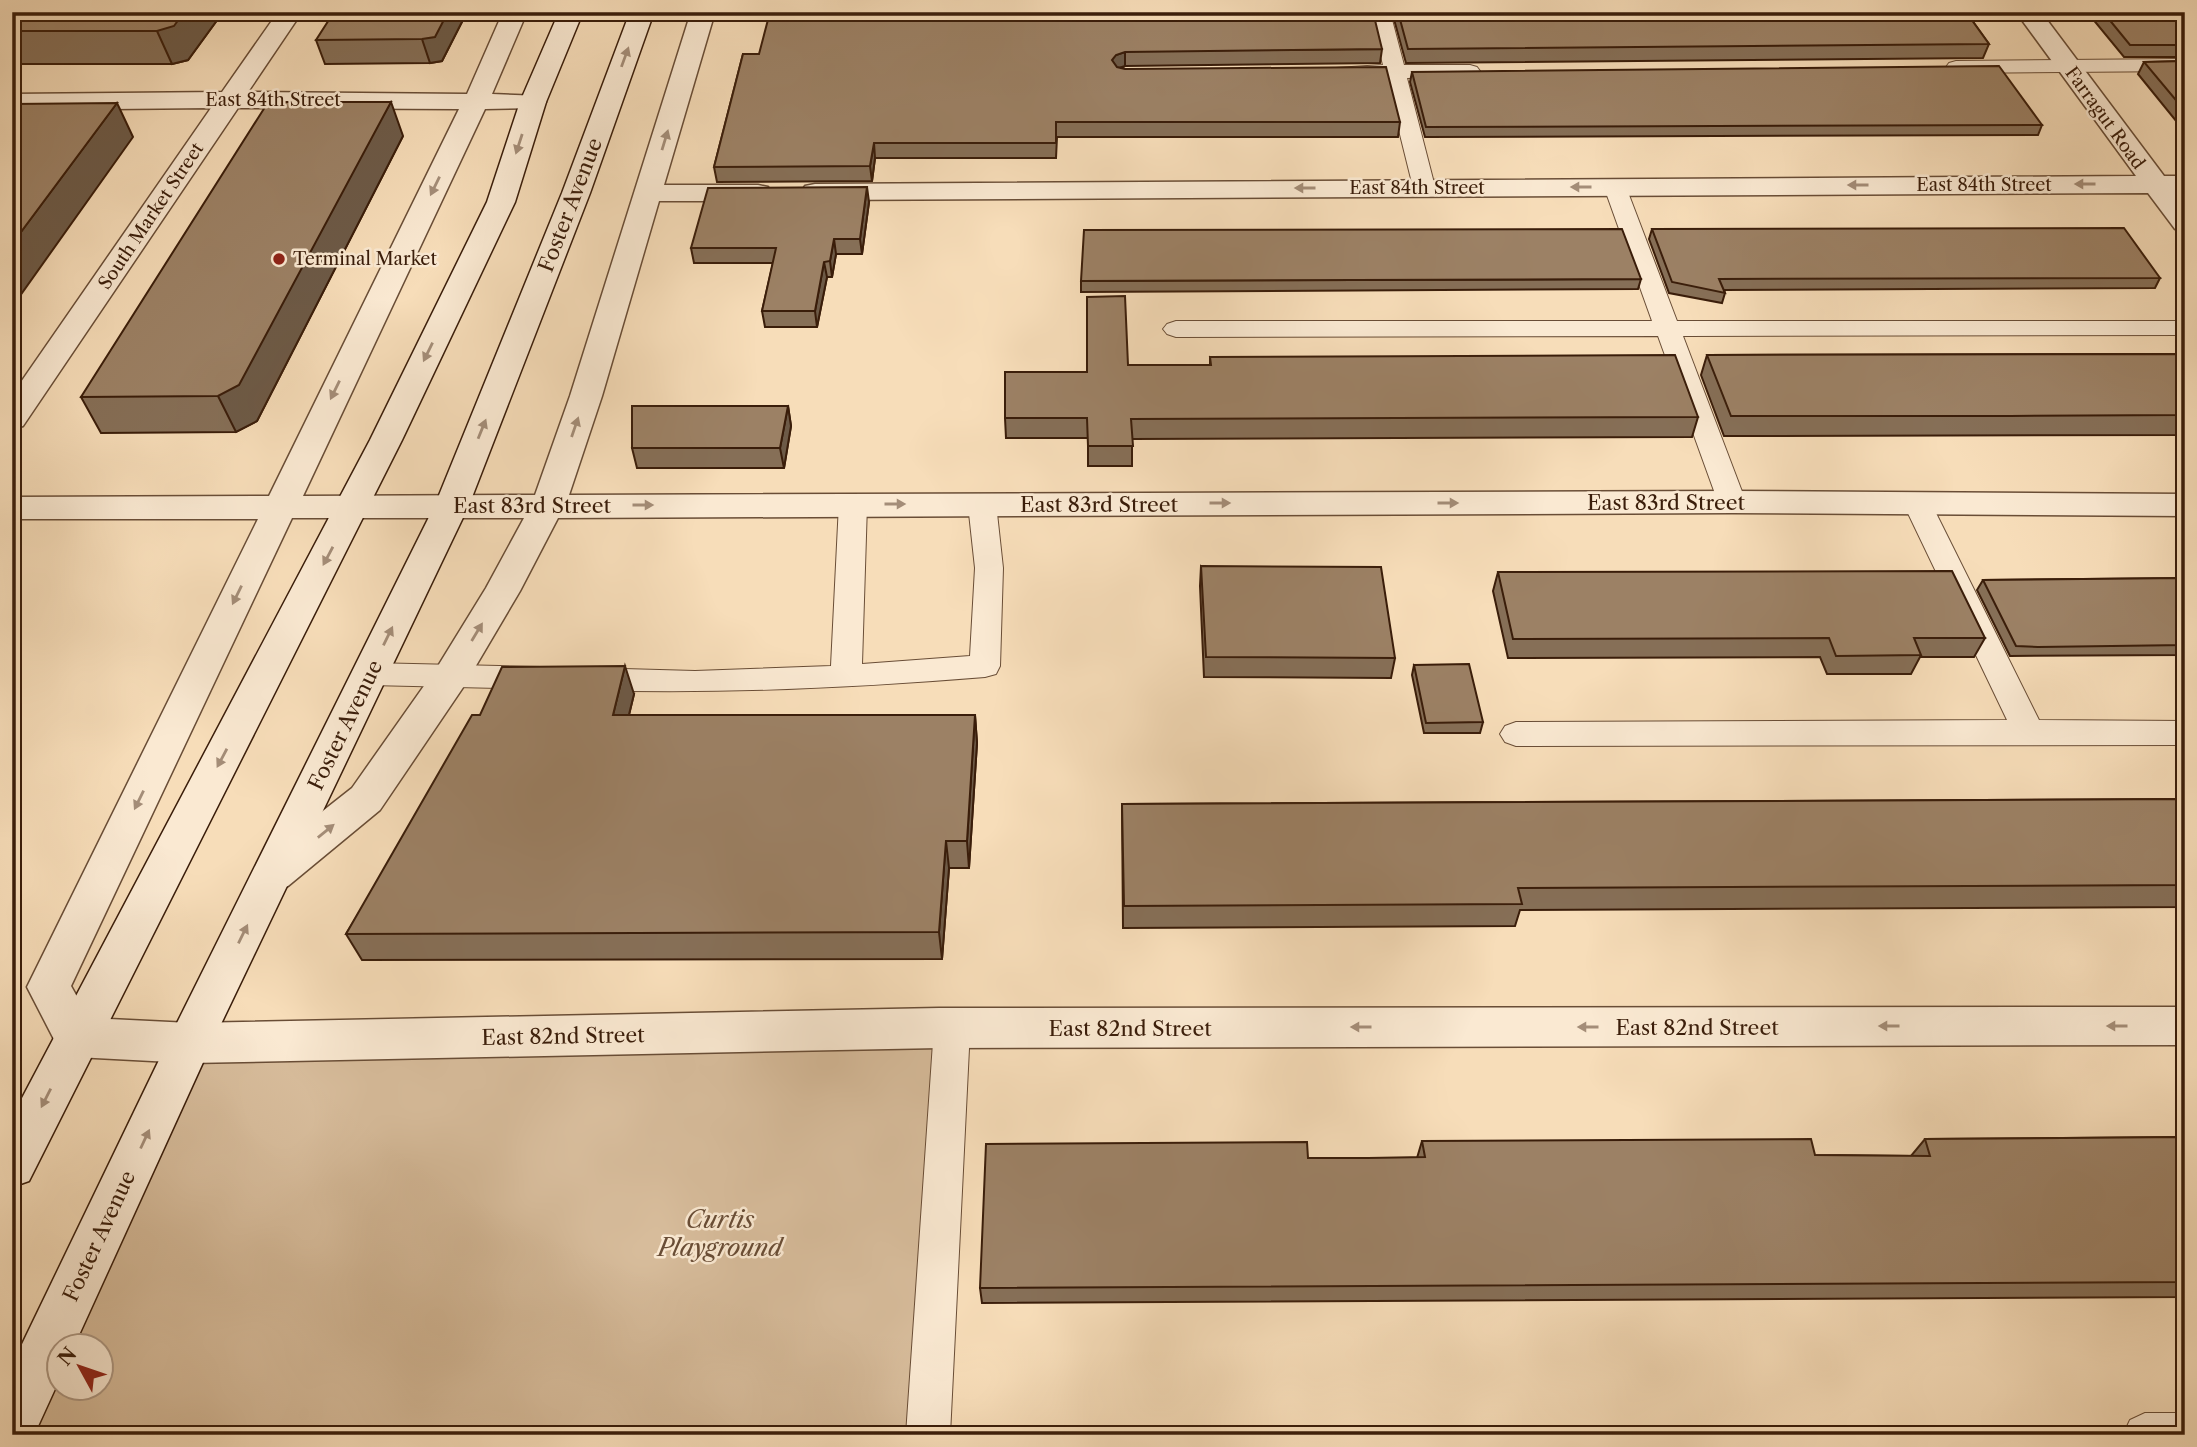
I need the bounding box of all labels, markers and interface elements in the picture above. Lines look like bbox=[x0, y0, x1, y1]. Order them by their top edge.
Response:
one-way arrow bbox=[620, 46, 631, 67]
street label: Farragut Road bbox=[2060, 62, 2150, 174]
street label: East 84th Street bbox=[205, 89, 341, 111]
one-way arrow bbox=[660, 130, 670, 151]
one-way arrow bbox=[514, 134, 524, 155]
street label: Foster Avenue bbox=[533, 134, 607, 276]
street label: South Market Street bbox=[94, 138, 209, 294]
street label: East 84th Street bbox=[1916, 174, 2052, 196]
one-way arrow bbox=[430, 176, 441, 196]
street label: East 84th Street bbox=[1349, 177, 1485, 199]
one-way arrow bbox=[2074, 178, 2096, 190]
one-way arrow bbox=[1847, 180, 1869, 191]
one-way arrow bbox=[1570, 181, 1592, 193]
one-way arrow bbox=[1294, 182, 1316, 194]
place label: Terminal Market bbox=[293, 248, 437, 270]
marker: Terminal Market bbox=[271, 251, 287, 267]
one-way arrow bbox=[423, 342, 434, 362]
one-way arrow bbox=[330, 380, 341, 400]
one-way arrow bbox=[570, 417, 581, 438]
one-way arrow bbox=[477, 418, 488, 439]
street label: East 83rd Street bbox=[1587, 490, 1746, 515]
street label: East 83rd Street bbox=[1020, 492, 1179, 517]
street label: East 83rd Street bbox=[453, 493, 612, 518]
one-way arrow bbox=[1210, 497, 1232, 509]
one-way arrow bbox=[1437, 497, 1459, 508]
one-way arrow bbox=[884, 498, 906, 510]
one-way arrow bbox=[632, 499, 654, 511]
one-way arrow bbox=[322, 547, 334, 567]
one-way arrow bbox=[231, 585, 243, 605]
one-way arrow bbox=[471, 622, 484, 642]
one-way arrow bbox=[383, 626, 394, 646]
street label: Foster Avenue bbox=[303, 656, 387, 794]
one-way arrow bbox=[217, 748, 228, 768]
one-way arrow bbox=[133, 790, 144, 810]
one-way arrow bbox=[317, 824, 334, 839]
one-way arrow bbox=[237, 924, 249, 944]
street label: East 82nd Street bbox=[1615, 1015, 1779, 1040]
street label: East 82nd Street bbox=[1048, 1016, 1212, 1041]
one-way arrow bbox=[1878, 1020, 1900, 1032]
one-way arrow bbox=[2105, 1020, 2127, 1032]
one-way arrow bbox=[1349, 1021, 1371, 1033]
one-way arrow bbox=[1577, 1021, 1599, 1033]
street label: East 82nd Street bbox=[481, 1022, 645, 1050]
one-way arrow bbox=[40, 1088, 51, 1108]
one-way arrow bbox=[139, 1129, 150, 1149]
street label: Foster Avenue bbox=[58, 1167, 140, 1305]
park label: Curtis Playground bbox=[656, 1205, 785, 1262]
north arrow bbox=[46, 1332, 116, 1402]
text: N bbox=[53, 1343, 81, 1370]

